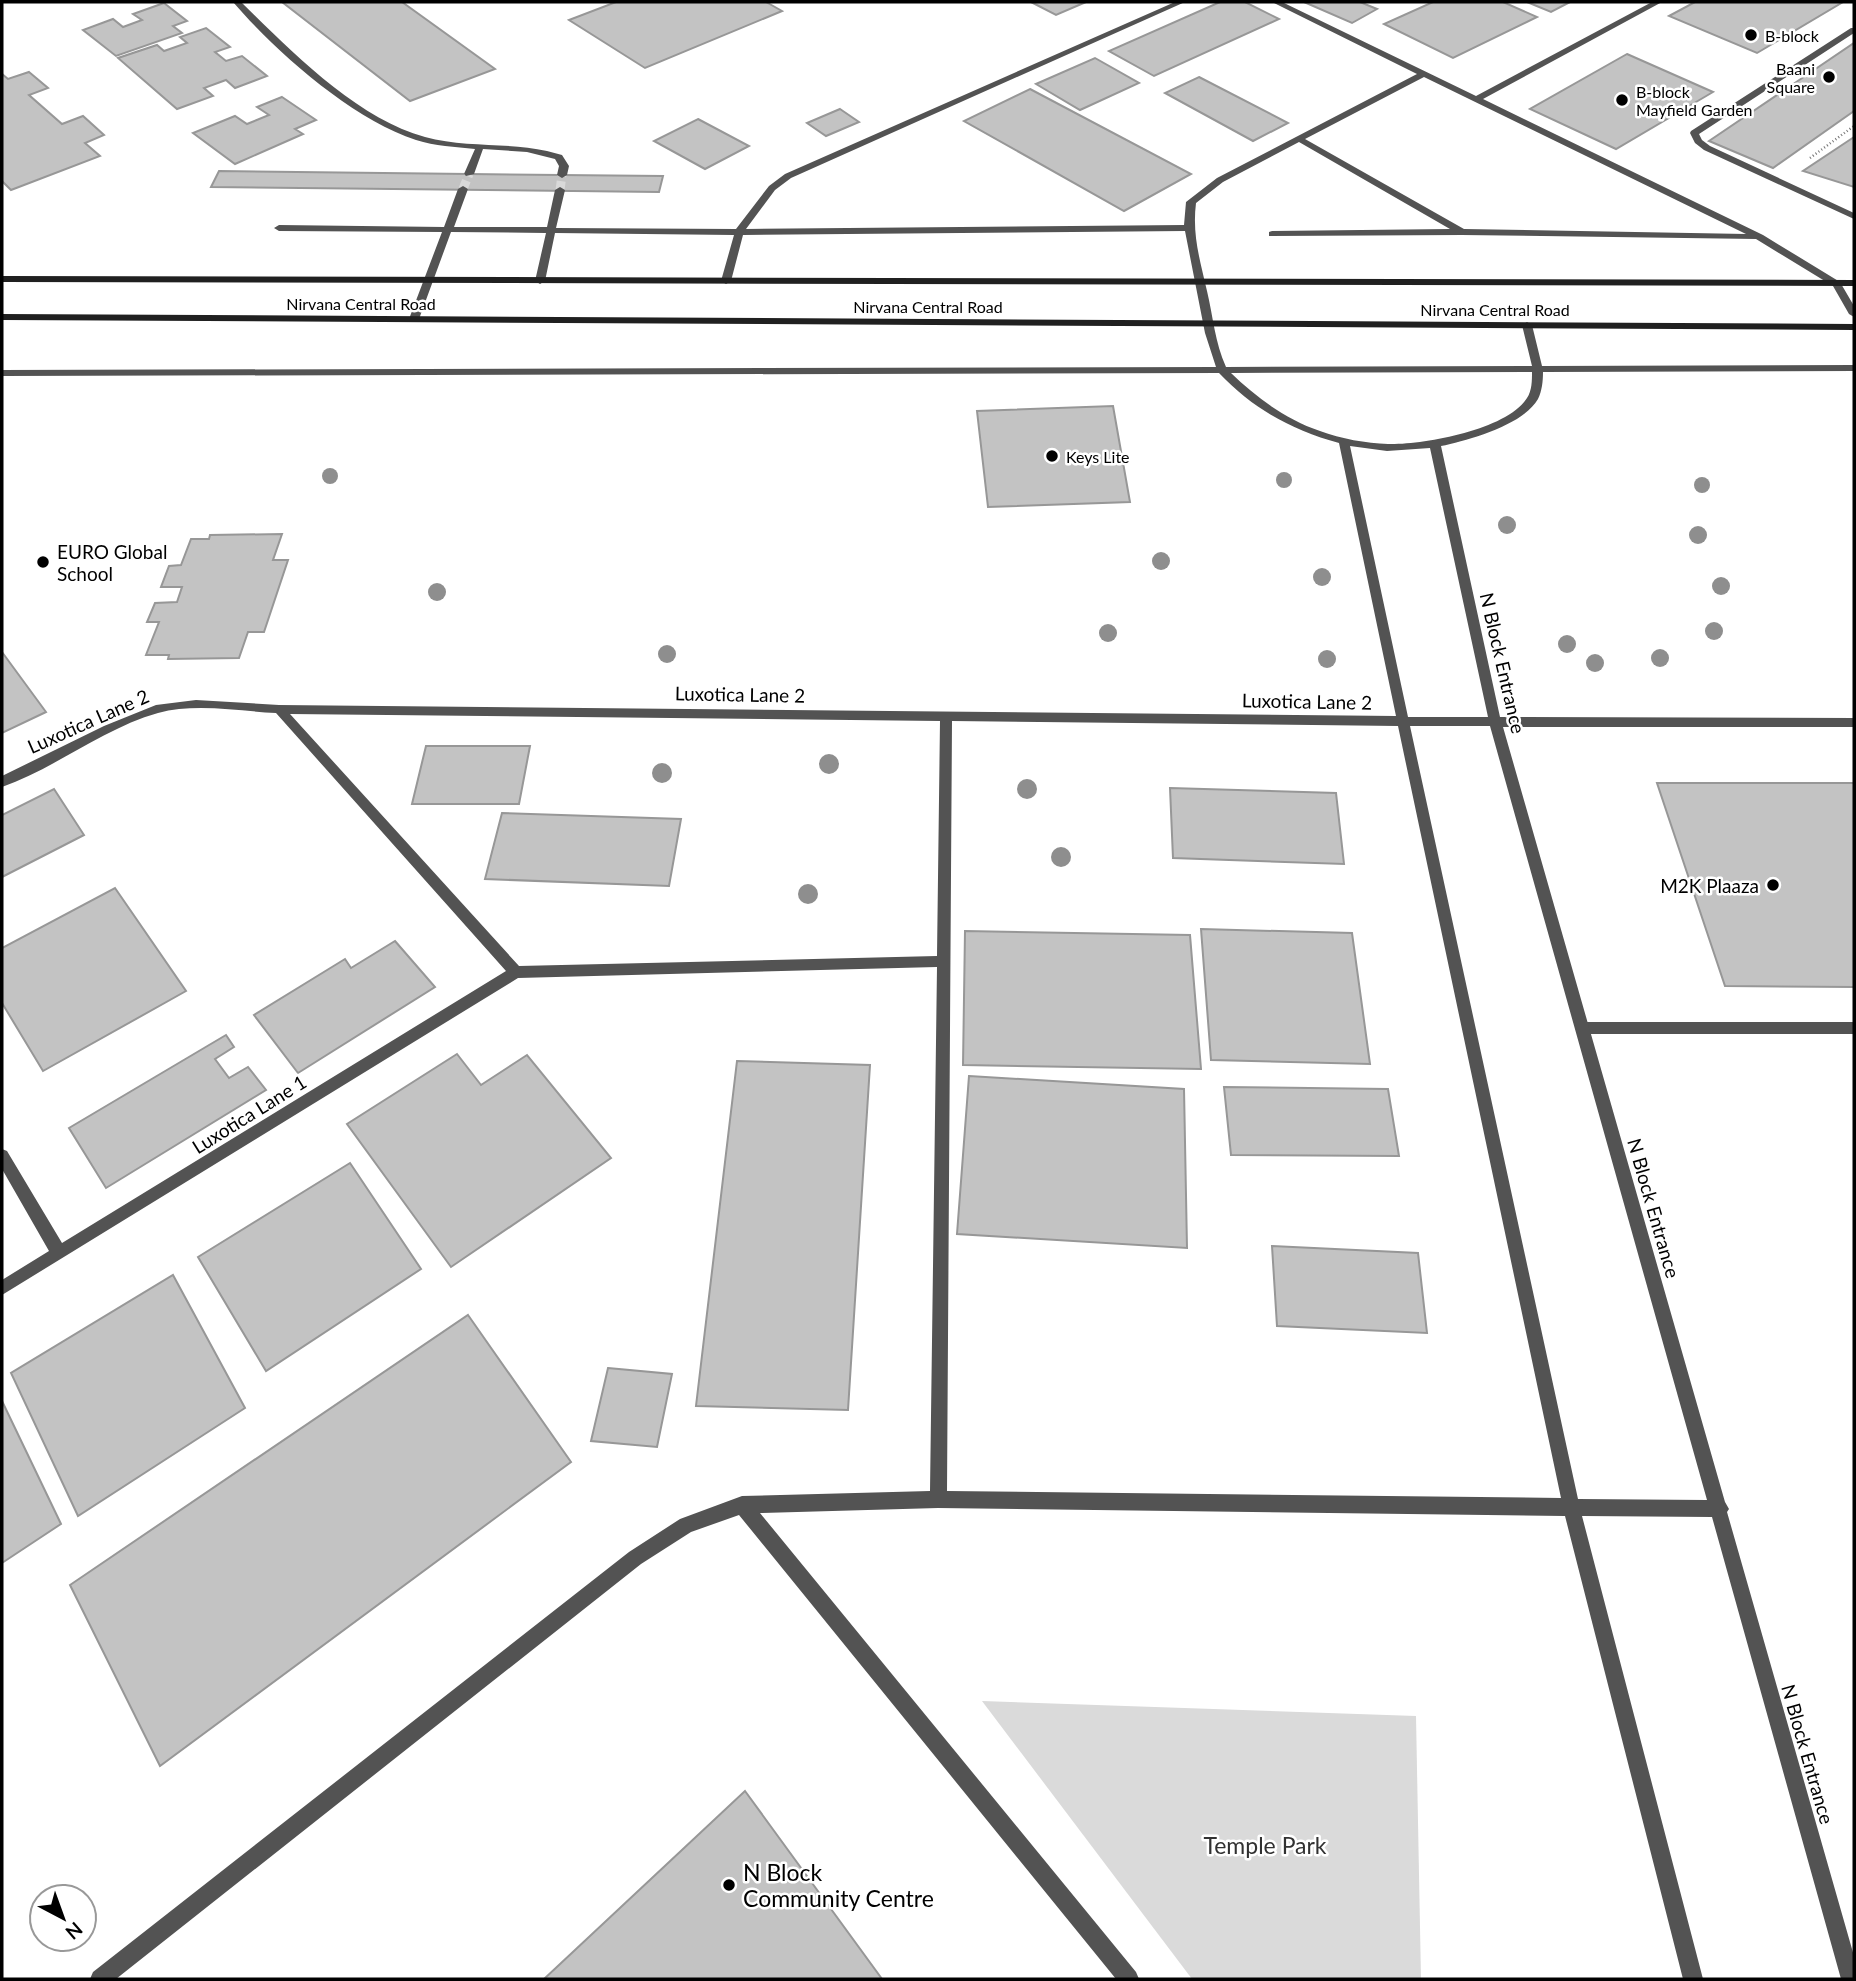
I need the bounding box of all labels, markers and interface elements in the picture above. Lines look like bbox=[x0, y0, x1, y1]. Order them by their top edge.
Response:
place label: B-block bbox=[1765, 26, 1820, 45]
marker: B-block bbox=[1743, 27, 1759, 43]
place label: Baani Square bbox=[1767, 59, 1815, 96]
marker: Baani Square bbox=[1821, 69, 1837, 85]
place label: B-block Mayfield Garden bbox=[1636, 82, 1753, 119]
marker: B-block Mayfield Garden bbox=[1614, 92, 1630, 108]
street label: Nirvana Central Road bbox=[286, 294, 436, 313]
street label: Nirvana Central Road bbox=[853, 297, 1003, 316]
street label: Nirvana Central Road bbox=[1420, 300, 1570, 319]
place label: Keys Lite bbox=[1066, 447, 1130, 466]
marker: Keys Lite bbox=[1044, 448, 1060, 464]
place label: EURO Global School bbox=[57, 540, 167, 585]
marker: EURO Global School bbox=[35, 554, 51, 570]
street label: N Block Entrance bbox=[1476, 590, 1530, 736]
street label: Luxotica Lane 2 bbox=[675, 681, 805, 707]
street label: Luxotica Lane 2 bbox=[24, 684, 152, 758]
street label: Luxotica Lane 2 bbox=[1242, 688, 1372, 714]
place label: M2K Plaaza bbox=[1660, 874, 1759, 897]
marker: M2K Plaaza bbox=[1765, 877, 1781, 893]
street label: Luxotica Lane 1 bbox=[188, 1070, 310, 1158]
street label: N Block Entrance bbox=[1623, 1136, 1685, 1280]
street label: N Block Entrance bbox=[1777, 1682, 1839, 1826]
park label: Temple Park bbox=[1203, 1831, 1327, 1859]
place label: N Block Community Centre bbox=[743, 1858, 934, 1912]
marker: N Block Community Centre bbox=[721, 1877, 737, 1893]
north arrow bbox=[28, 1883, 98, 1953]
text: N bbox=[61, 1918, 88, 1945]

